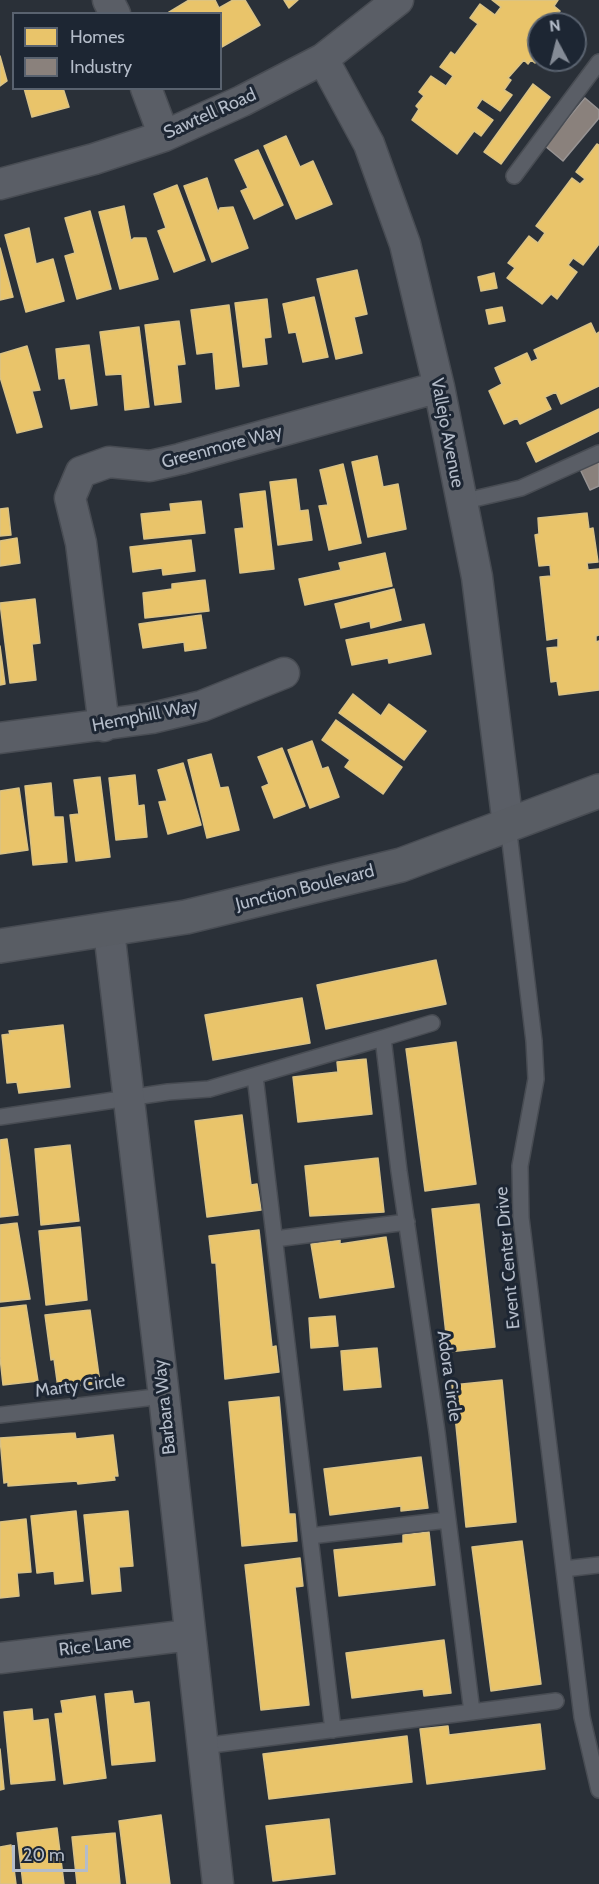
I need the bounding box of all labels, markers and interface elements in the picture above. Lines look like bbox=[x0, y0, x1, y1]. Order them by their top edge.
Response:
legend bbox=[12, 12, 222, 90]
north arrow bbox=[527, 12, 587, 72]
text: N bbox=[548, 16, 562, 36]
text: Homes bbox=[70, 26, 125, 48]
text: Industry bbox=[70, 56, 132, 78]
street label: Sawtell Road bbox=[160, 84, 260, 144]
street label: Vallejo Avenue bbox=[426, 376, 468, 490]
street label: Greenmore Way bbox=[159, 421, 285, 473]
street label: Hemphill Way bbox=[90, 695, 200, 737]
street label: Junction Boulevard bbox=[233, 860, 377, 916]
street label: Event Center Drive bbox=[491, 1186, 525, 1330]
street label: Adora Circle bbox=[432, 1329, 466, 1423]
street label: Barbara Way bbox=[149, 1358, 181, 1456]
street label: Marty Circle bbox=[34, 1370, 126, 1402]
street label: Rice Lane bbox=[58, 1631, 132, 1661]
scale bar bbox=[15, 1833, 92, 1871]
text: 20 m bbox=[23, 1844, 65, 1866]

